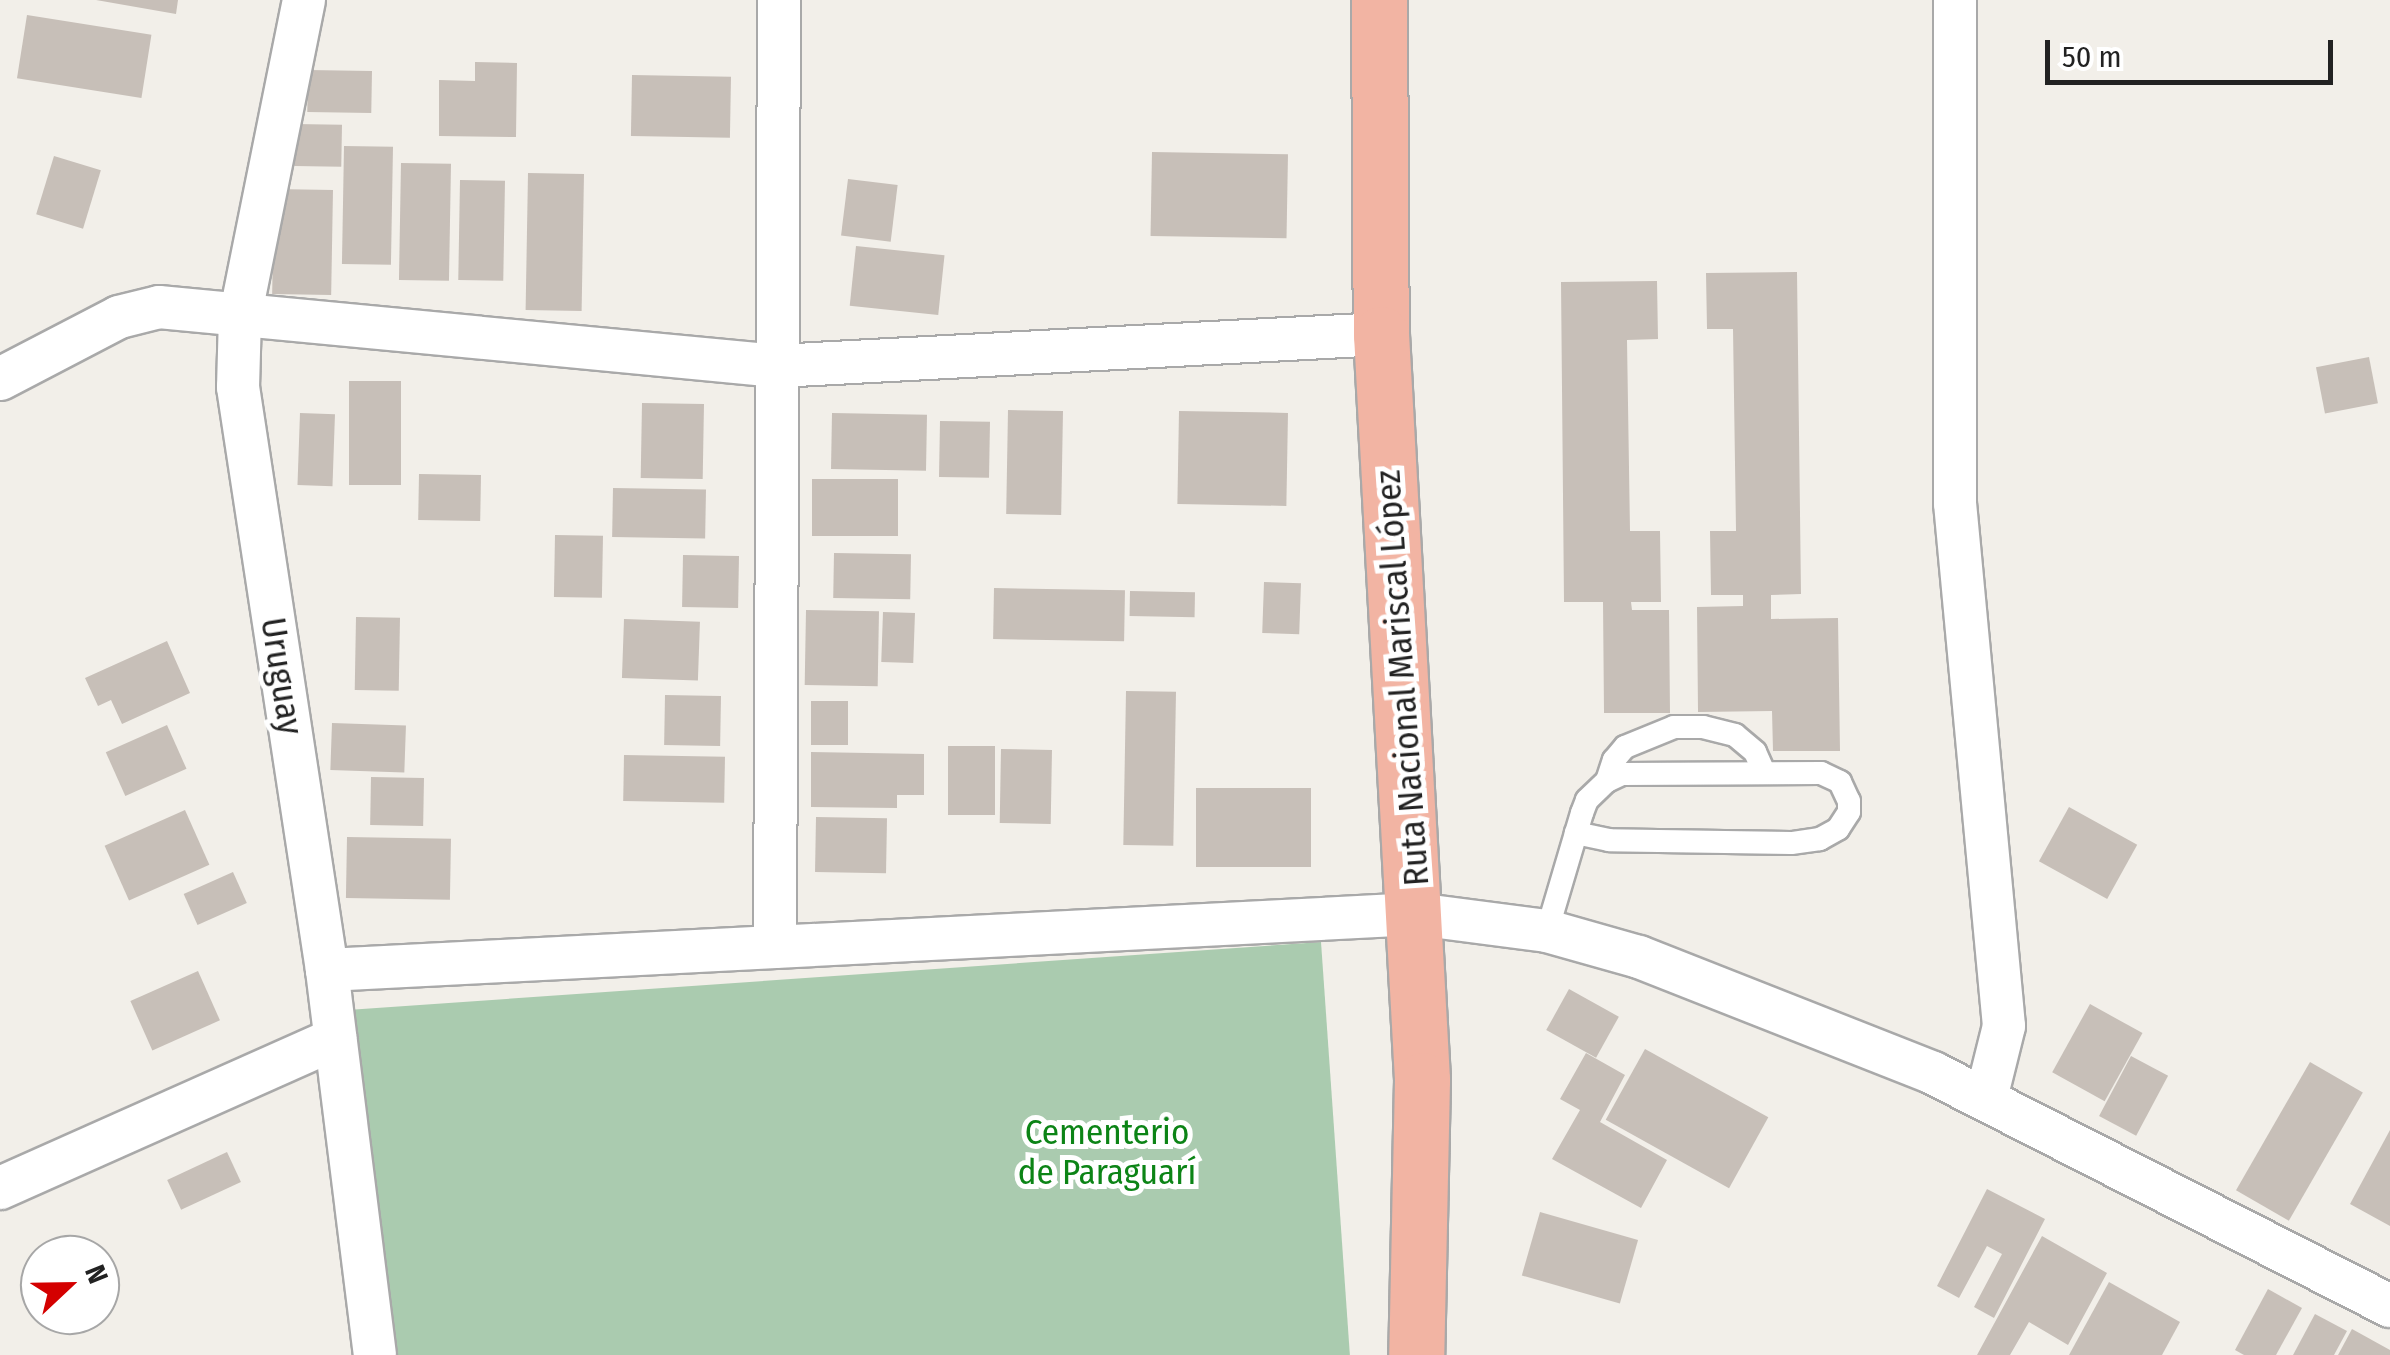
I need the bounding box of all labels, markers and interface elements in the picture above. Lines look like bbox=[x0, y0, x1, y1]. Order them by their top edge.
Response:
scale bar bbox=[2050, 20, 2338, 82]
text: 50 m bbox=[2062, 39, 2122, 75]
street label: Ruta Nacional Mariscal López bbox=[1367, 469, 1437, 887]
street label: Uruguay bbox=[252, 615, 312, 737]
park label: Cementerio de Paraguarí bbox=[1018, 1111, 1196, 1193]
north arrow bbox=[20, 1235, 120, 1335]
text: N bbox=[78, 1260, 115, 1288]

